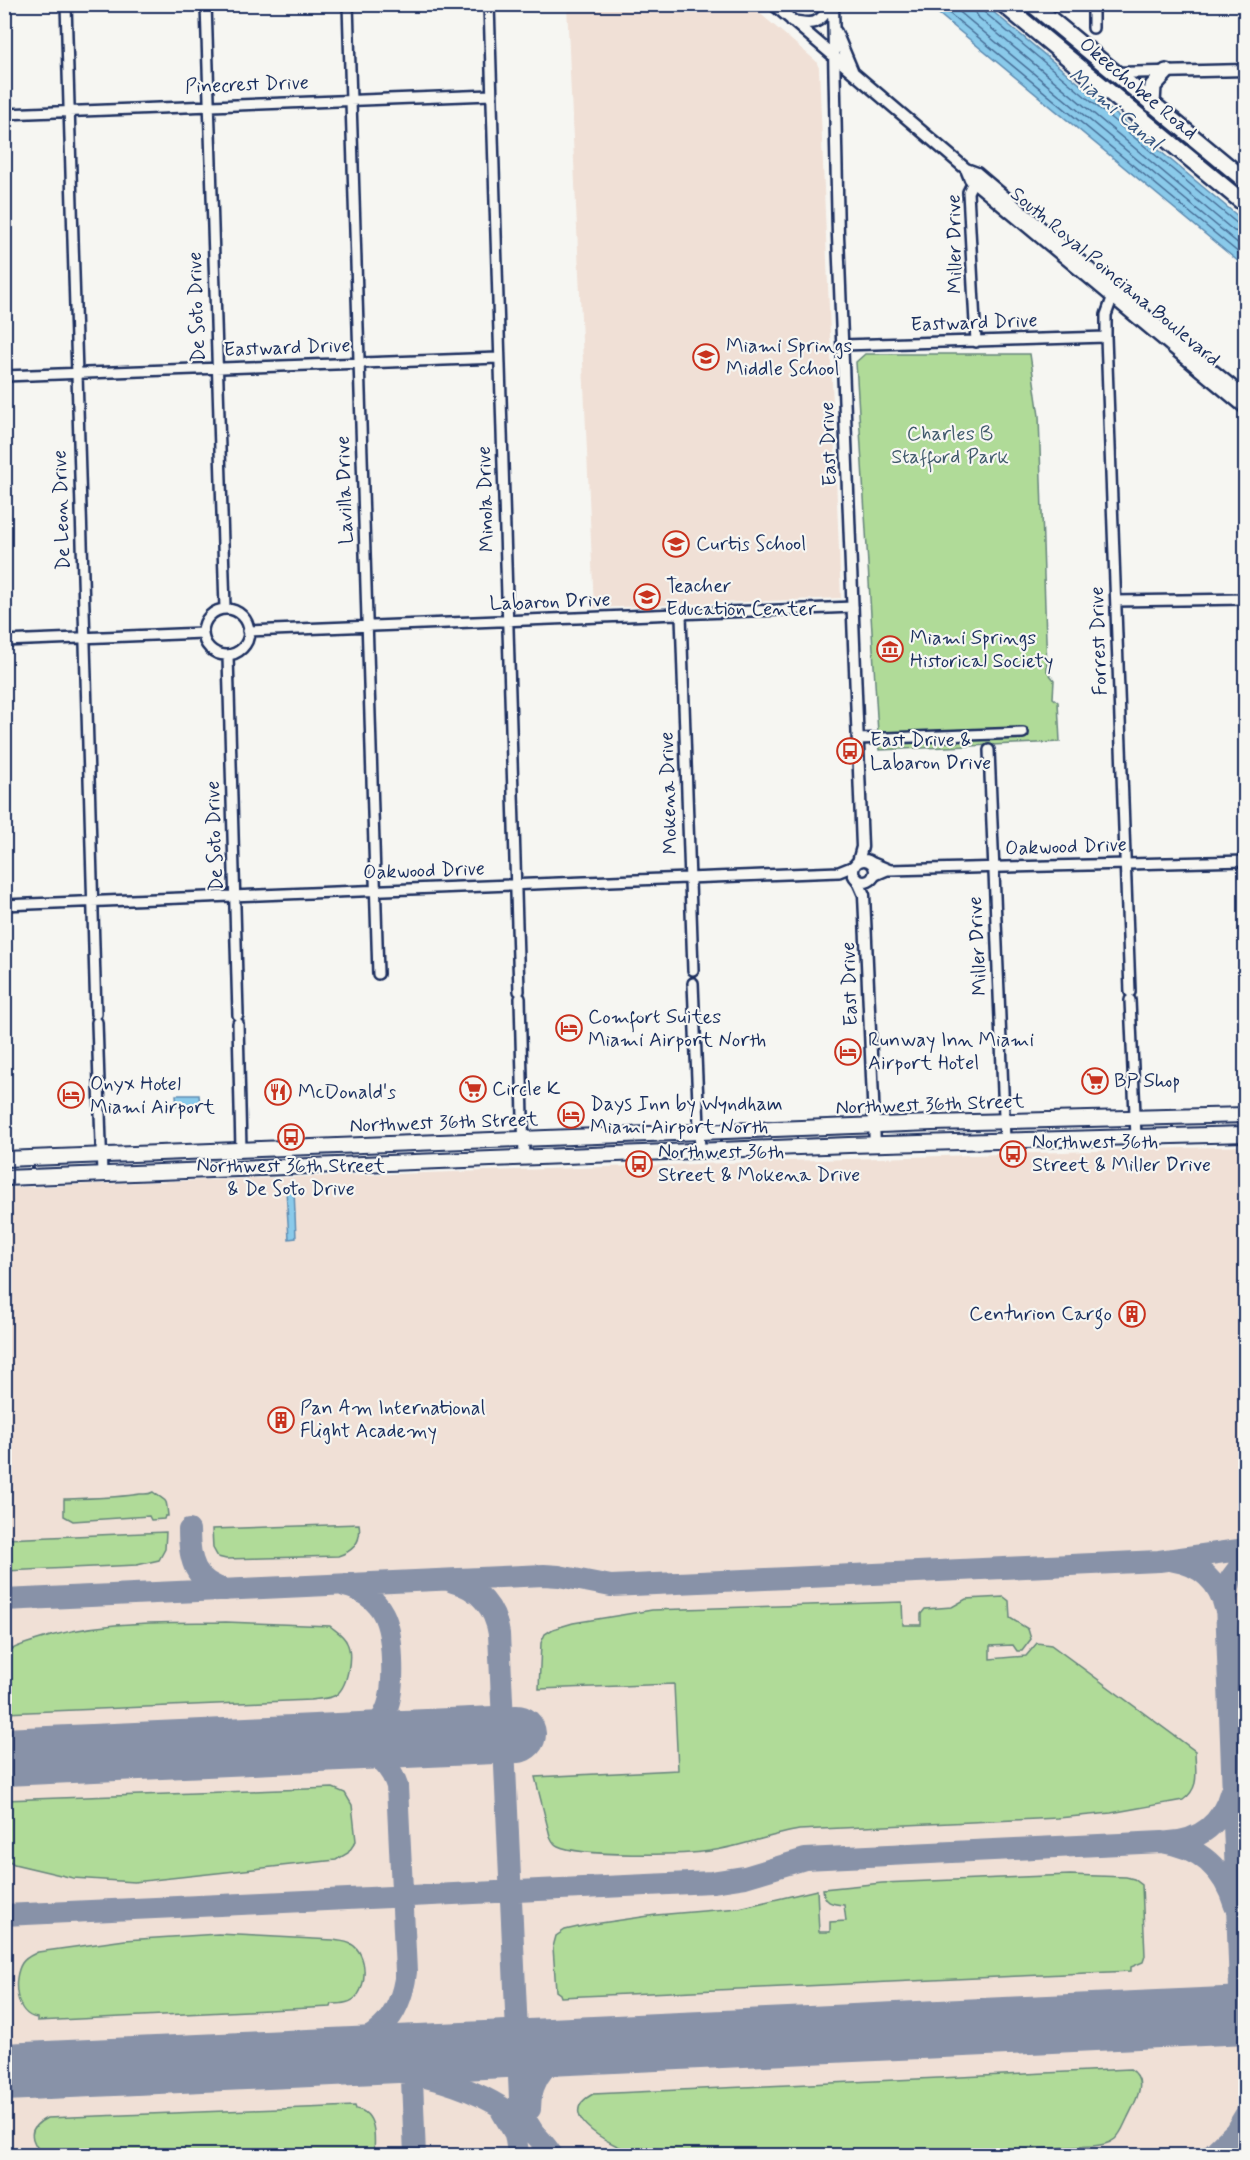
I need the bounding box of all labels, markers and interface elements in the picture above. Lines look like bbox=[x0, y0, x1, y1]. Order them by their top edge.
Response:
street label: Okeechobee Road bbox=[1073, 32, 1203, 146]
water label: Miami Canal bbox=[1062, 62, 1169, 158]
street label: Pinecrest Drive bbox=[185, 69, 309, 101]
street label: South Royal Poinciana Boulevard bbox=[1004, 181, 1226, 373]
street label: Miller Drive bbox=[941, 194, 969, 294]
street label: De Soto Drive bbox=[182, 251, 212, 363]
street label: Eastward Drive bbox=[910, 307, 1038, 339]
street label: Eastward Drive bbox=[223, 332, 351, 364]
place label: Miami Springs Middle School bbox=[726, 333, 852, 383]
school or university icon: Miami Springs Middle School bbox=[691, 342, 721, 372]
street label: East Drive bbox=[814, 401, 844, 487]
park label: Charles B Stafford Park bbox=[891, 421, 1009, 473]
street label: Lavilla Drive bbox=[330, 435, 360, 545]
street label: Minola Drive bbox=[471, 445, 501, 553]
street label: De Leon Drive bbox=[46, 449, 78, 571]
school or university icon: Curtis School bbox=[661, 529, 691, 559]
place label: Curtis School bbox=[696, 531, 806, 558]
place label: Teacher Education Center bbox=[666, 573, 817, 623]
school or university icon: Teacher Education Center bbox=[632, 582, 662, 612]
street label: Labaron Drive bbox=[489, 586, 611, 618]
street label: Forrest Drive bbox=[1084, 586, 1114, 696]
place label: Miami Springs Historical Society bbox=[910, 625, 1053, 675]
museum icon: Miami Springs Historical Society bbox=[875, 634, 905, 664]
place label: East Drive & Labaron Drive bbox=[870, 727, 991, 777]
street label: Mokena Drive bbox=[653, 731, 685, 855]
bus stop icon: East Drive & Labaron Drive bbox=[835, 736, 865, 766]
street label: De Soto Drive bbox=[200, 780, 230, 892]
street label: Oakwood Drive bbox=[1005, 831, 1127, 863]
street label: Oakwood Drive bbox=[363, 855, 485, 887]
street label: Miller Drive bbox=[962, 896, 994, 996]
street label: East Drive bbox=[835, 941, 865, 1027]
place label: Comfort Suites Miami Airport North bbox=[588, 1004, 766, 1054]
hotel icon: Comfort Suites Miami Airport North bbox=[554, 1013, 584, 1043]
place label: Runway Inn Miami Airport Hotel bbox=[868, 1027, 1034, 1077]
hotel icon: Runway Inn Miami Airport Hotel bbox=[833, 1037, 863, 1067]
supermarket icon: BP Shop bbox=[1080, 1066, 1110, 1096]
place label: BP Shop bbox=[1114, 1068, 1180, 1095]
place label: Onyx Hotel Miami Airport bbox=[90, 1071, 215, 1121]
supermarket icon: Circle K bbox=[458, 1074, 488, 1104]
place label: Circle K bbox=[492, 1076, 561, 1103]
restaurant icon: McDonald's bbox=[263, 1077, 293, 1107]
place label: McDonald's bbox=[298, 1079, 396, 1106]
hotel icon: Onyx Hotel Miami Airport bbox=[56, 1080, 86, 1110]
street label: Northwest 36th Street bbox=[835, 1088, 1025, 1122]
place label: Days Inn by Wyndham Miami Airport North bbox=[590, 1091, 783, 1141]
hotel icon: Days Inn by Wyndham Miami Airport North bbox=[556, 1100, 586, 1130]
street label: Northwest 36th Street bbox=[349, 1106, 539, 1140]
bus stop icon: Northwest 36th Street & De Soto Drive bbox=[276, 1122, 306, 1152]
place label: Northwest 36th Street & Miller Drive bbox=[1032, 1129, 1211, 1179]
place label: Northwest 36th Street & Mokena Drive bbox=[658, 1139, 860, 1189]
bus stop icon: Northwest 36th Street & Miller Drive bbox=[998, 1139, 1028, 1169]
bus stop icon: Northwest 36th Street & Mokena Drive bbox=[624, 1149, 654, 1179]
place label: Northwest 36th Street & De Soto Drive bbox=[197, 1153, 386, 1203]
building icon: Centurion Cargo bbox=[1117, 1299, 1147, 1329]
place label: Centurion Cargo bbox=[969, 1301, 1112, 1330]
place label: Pan Am International Flight Academy bbox=[300, 1395, 486, 1445]
building icon: Pan Am International Flight Academy bbox=[266, 1405, 296, 1435]

